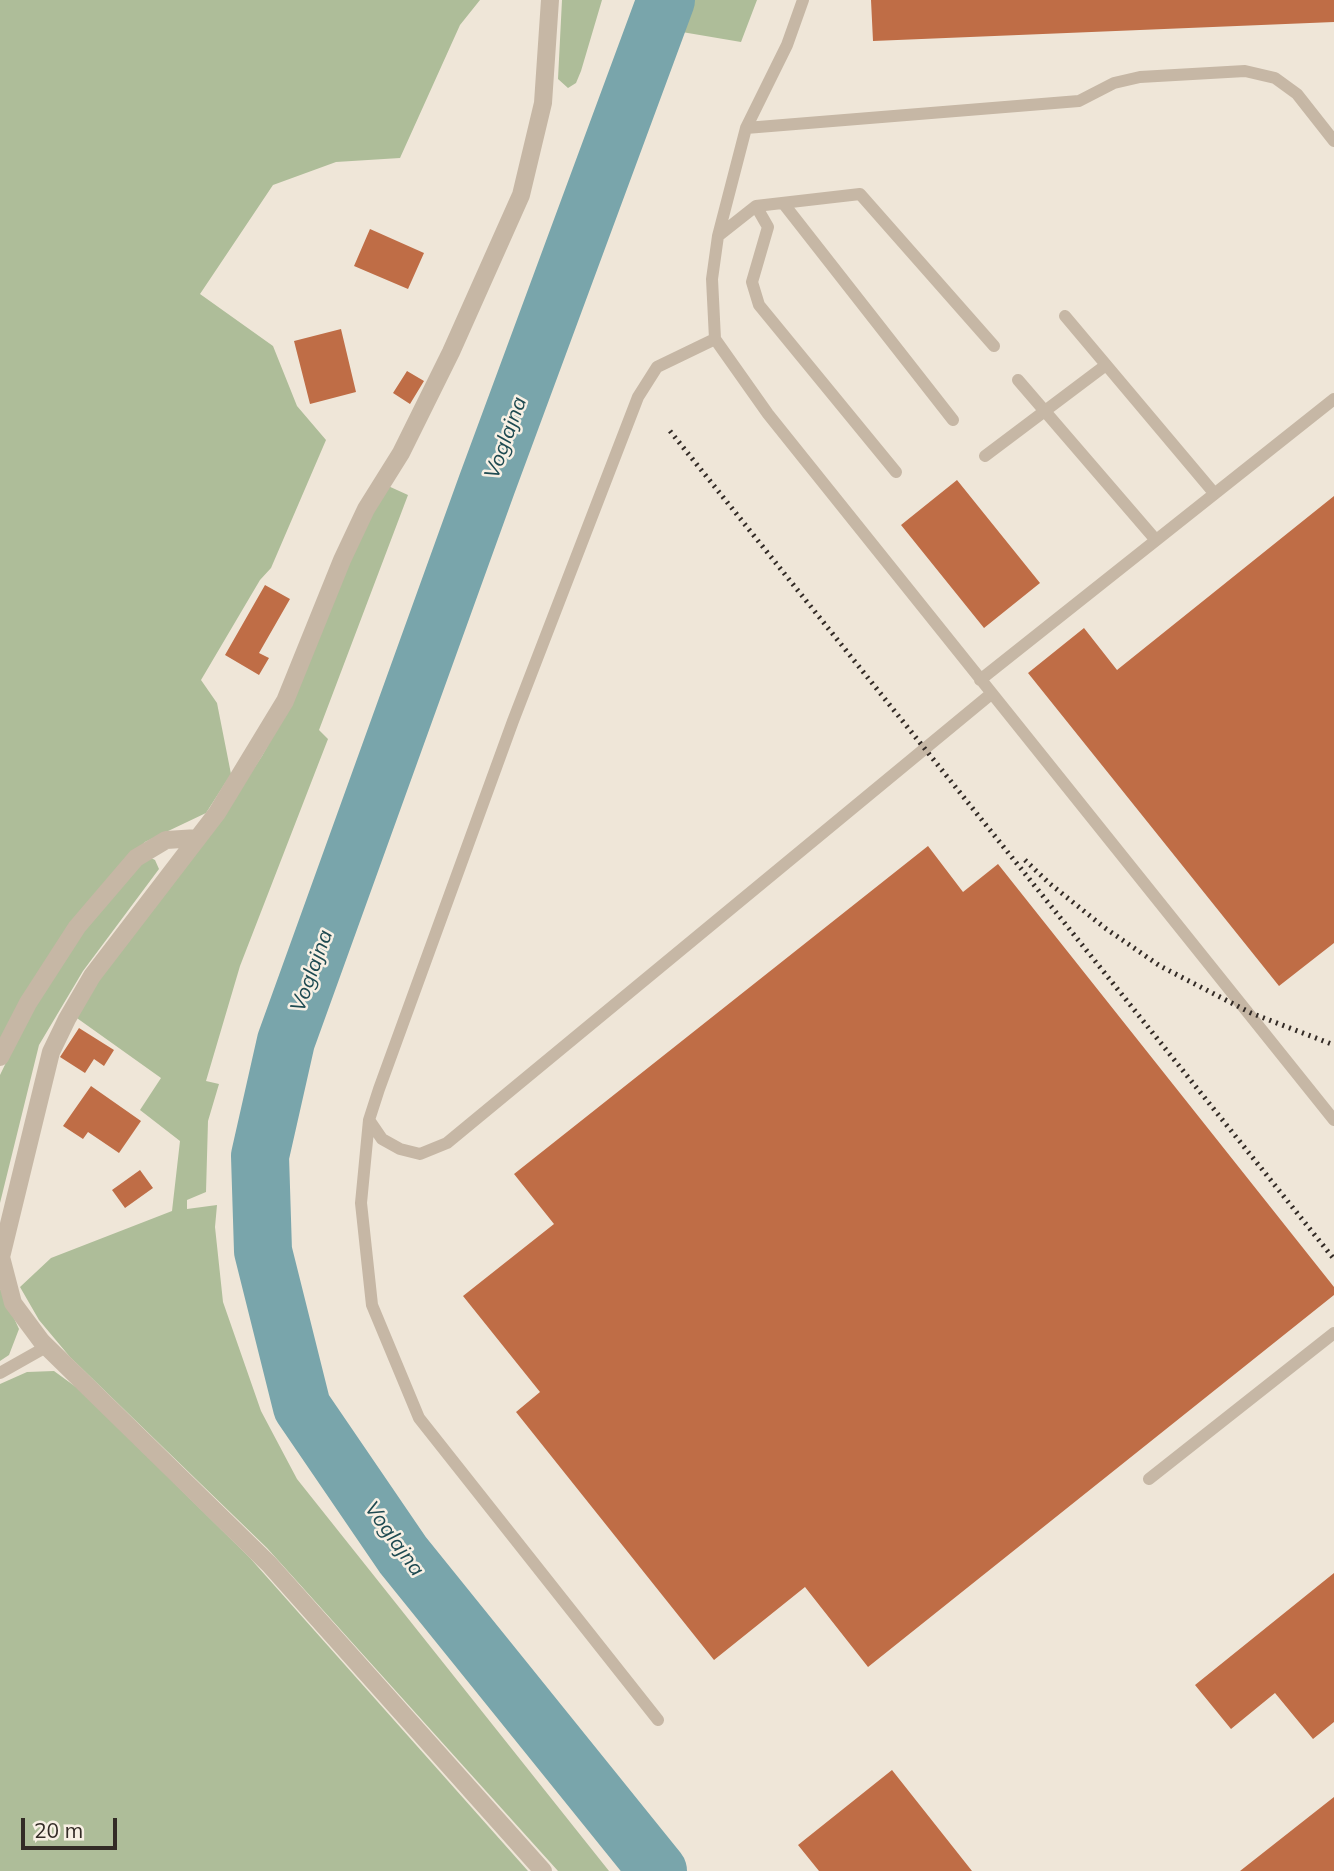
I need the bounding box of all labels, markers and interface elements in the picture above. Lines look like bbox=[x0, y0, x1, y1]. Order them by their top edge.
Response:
water label: Voglajna bbox=[480, 393, 532, 483]
water label: Voglajna bbox=[286, 926, 338, 1016]
water label: Voglajna bbox=[359, 1497, 429, 1581]
scale bar bbox=[24, 1804, 121, 1848]
text: 20 m bbox=[34, 1817, 83, 1843]

